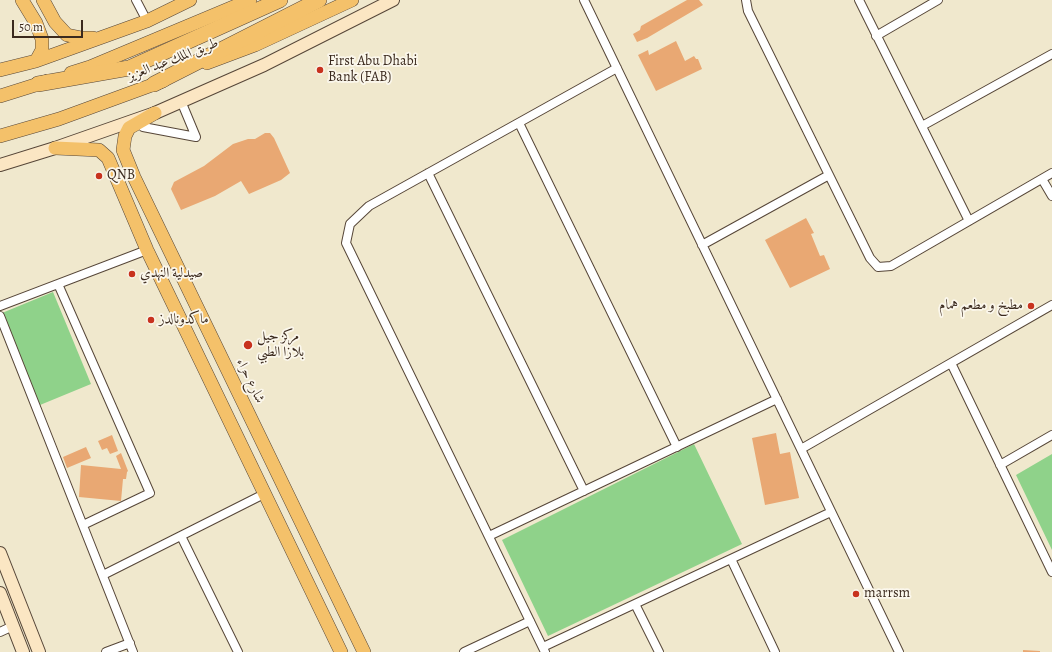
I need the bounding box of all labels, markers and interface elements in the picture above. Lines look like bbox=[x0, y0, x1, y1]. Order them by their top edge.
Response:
scale bar bbox=[14, 12, 85, 38]
text: 50 m bbox=[19, 19, 43, 35]
street label: طريق الملك عبد العزيز bbox=[125, 35, 221, 85]
place label: First Abu Dhabi Bank (FAB) bbox=[328, 54, 417, 86]
marker: First Abu Dhabi Bank (FAB) bbox=[315, 65, 325, 75]
place label: QNB bbox=[107, 168, 135, 184]
marker: QNB bbox=[94, 171, 104, 181]
place label: صيدلية النهدي bbox=[140, 266, 203, 282]
marker: صيدلية النهدي bbox=[127, 269, 137, 279]
place label: مطبخ و مطعم همام bbox=[939, 298, 1023, 314]
marker: مطبخ و مطعم همام bbox=[1026, 301, 1036, 311]
place label: ماكدونالدز bbox=[159, 312, 209, 328]
marker: ماكدونالدز bbox=[146, 315, 156, 325]
place label: مركز جيل بلازا الطبي bbox=[257, 329, 304, 362]
marker: مركز جيل بلازا الطبي bbox=[242, 339, 254, 351]
street label: شارع حراء bbox=[232, 356, 268, 406]
place label: marrsm bbox=[864, 586, 910, 602]
marker: marrsm bbox=[851, 589, 861, 599]

